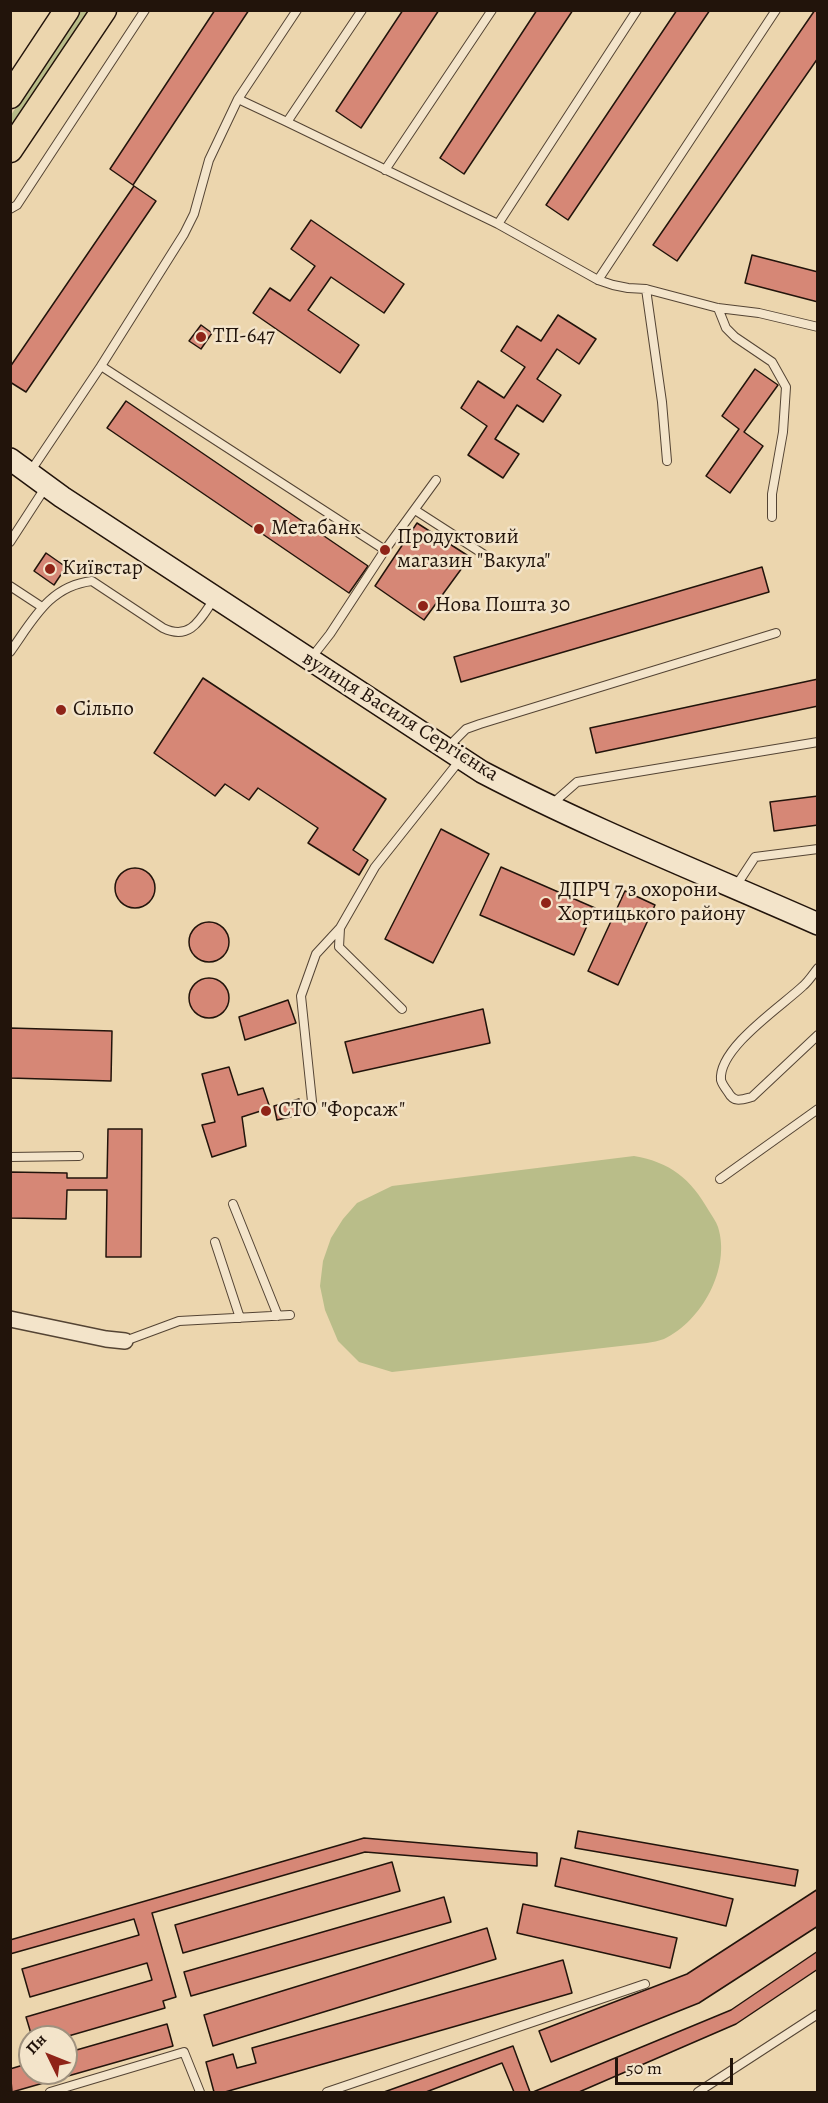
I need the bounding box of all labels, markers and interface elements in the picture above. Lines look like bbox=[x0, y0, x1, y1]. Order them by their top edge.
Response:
place label: ТП-647 bbox=[213, 324, 275, 350]
marker: ТП-647 bbox=[194, 330, 208, 344]
place label: Метабанк bbox=[271, 516, 361, 542]
marker: Метабанк bbox=[252, 522, 266, 536]
place label: Продуктовий магазин "Вакула" bbox=[397, 525, 550, 575]
marker: Продуктовий магазин "Вакула" bbox=[378, 543, 392, 557]
place label: Київстар bbox=[62, 556, 143, 582]
marker: Київстар bbox=[43, 562, 57, 576]
place label: Нова Пошта 30 bbox=[435, 593, 570, 619]
marker: Нова Пошта 30 bbox=[416, 599, 430, 613]
street label: вулиця Василя Сергієнка bbox=[297, 646, 503, 788]
place label: Сільпо bbox=[73, 697, 134, 723]
marker: Сільпо bbox=[54, 703, 68, 717]
place label: ДПРЧ 7 з охорони Хортицького району bbox=[558, 878, 745, 928]
marker: ДПРЧ 7 з охорони Хортицького району bbox=[539, 896, 553, 910]
place label: СТО "Форсаж" bbox=[278, 1098, 405, 1124]
marker: СТО "Форсаж" bbox=[259, 1104, 273, 1118]
north arrow bbox=[18, 2025, 78, 2085]
text: Пн bbox=[21, 2029, 51, 2059]
scale bar bbox=[618, 2046, 736, 2084]
text: 50 m bbox=[626, 2056, 662, 2080]

